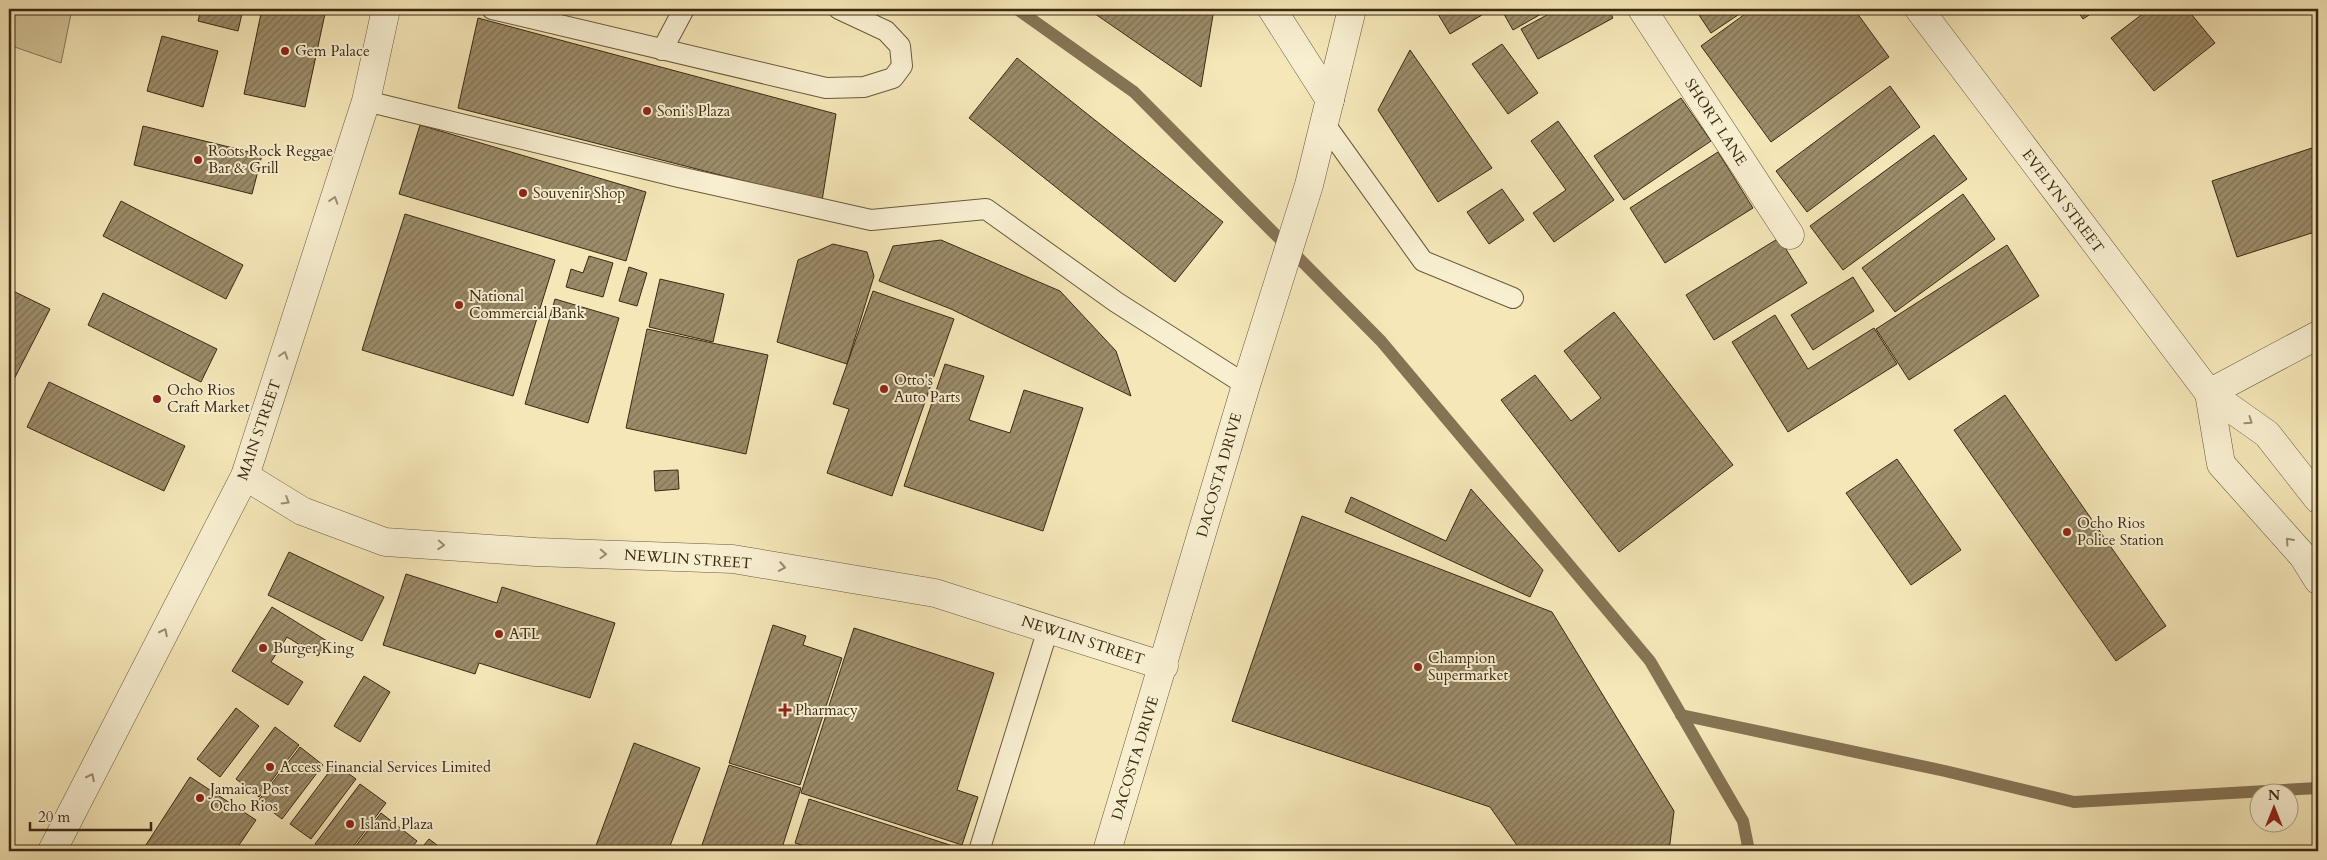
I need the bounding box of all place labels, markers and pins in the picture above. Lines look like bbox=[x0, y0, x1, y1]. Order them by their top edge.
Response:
place label: Gem Palace bbox=[295, 41, 370, 61]
marker: Gem Palace bbox=[279, 45, 291, 57]
place label: Soni's Plaza bbox=[657, 101, 731, 121]
marker: Soni's Plaza bbox=[641, 105, 653, 117]
place label: Roots Rock Reggae Bar & Grill bbox=[208, 141, 333, 178]
marker: Roots Rock Reggae Bar & Grill bbox=[192, 154, 204, 166]
place label: Souvenir Shop bbox=[533, 183, 625, 203]
marker: Souvenir Shop bbox=[517, 187, 529, 199]
place label: National Commercial Bank bbox=[469, 286, 585, 323]
marker: National Commercial Bank bbox=[453, 299, 465, 311]
place label: Otto's Auto Parts bbox=[894, 370, 960, 407]
place label: Ocho Rios Craft Market bbox=[167, 380, 250, 417]
marker: Otto's Auto Parts bbox=[878, 383, 890, 395]
marker: Ocho Rios Craft Market bbox=[151, 393, 163, 405]
place label: Ocho Rios Police Station bbox=[2077, 513, 2164, 550]
marker: Ocho Rios Police Station bbox=[2061, 526, 2073, 538]
place label: ATL bbox=[509, 624, 541, 644]
marker: ATL bbox=[493, 628, 505, 640]
place label: Burger King bbox=[273, 638, 355, 658]
marker: Burger King bbox=[257, 642, 269, 654]
place label: Champion Supermarket bbox=[1428, 648, 1508, 685]
marker: Champion Supermarket bbox=[1412, 661, 1424, 673]
place label: Pharmacy bbox=[795, 700, 858, 720]
marker: Pharmacy bbox=[779, 704, 791, 716]
place label: Access Financial Services Limited bbox=[280, 757, 491, 777]
marker: Access Financial Services Limited bbox=[264, 761, 276, 773]
place label: Jamaica Post Ocho Rios bbox=[208, 779, 289, 816]
marker: Jamaica Post Ocho Rios bbox=[194, 792, 206, 804]
place label: Island Plaza bbox=[360, 814, 434, 834]
marker: Island Plaza bbox=[344, 818, 356, 830]

